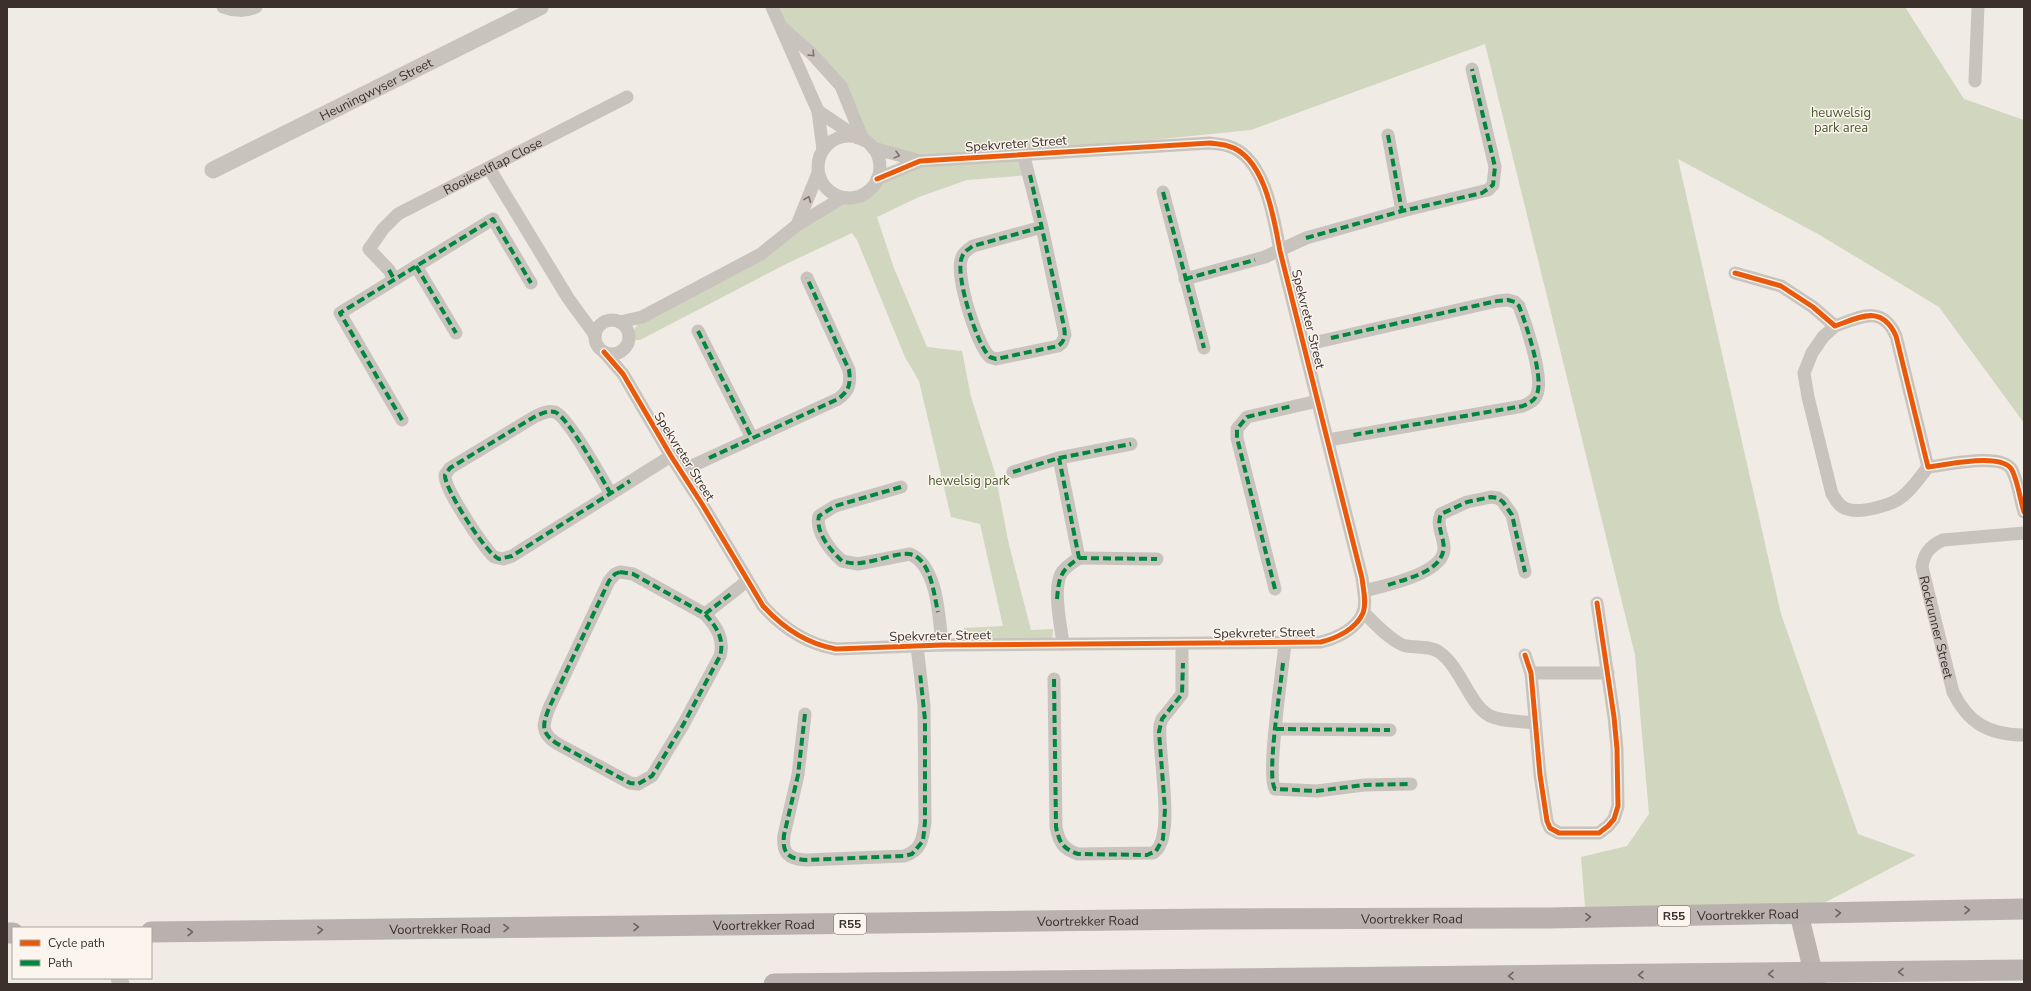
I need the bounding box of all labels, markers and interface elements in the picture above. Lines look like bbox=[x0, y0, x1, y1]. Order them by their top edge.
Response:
one-way arrow bbox=[807, 49, 815, 57]
street label: Heuningwyser Street bbox=[317, 54, 436, 125]
park label: heuwelsig park area bbox=[1811, 104, 1871, 137]
street label: Spekvreter Street bbox=[965, 131, 1068, 157]
street label: Rooikeelflap Close bbox=[440, 134, 546, 199]
one-way arrow bbox=[893, 150, 900, 158]
one-way arrow bbox=[803, 196, 811, 203]
street label: Spekvreter Street bbox=[1287, 268, 1329, 371]
street label: Spekvreter Street bbox=[650, 409, 719, 505]
park label: hewelsig park bbox=[928, 472, 1010, 490]
street label: Rockrunner Street bbox=[1914, 574, 1957, 681]
street label: Spekvreter Street bbox=[1213, 623, 1316, 643]
street label: Spekvreter Street bbox=[889, 626, 992, 646]
street label: Voortrekker Road bbox=[1696, 905, 1799, 925]
road number: R55 bbox=[1658, 906, 1690, 926]
one-way arrow bbox=[1964, 906, 1970, 914]
one-way arrow bbox=[1835, 908, 1841, 917]
street label: Voortrekker Road bbox=[1360, 910, 1463, 929]
street label: Voortrekker Road bbox=[1036, 912, 1139, 931]
one-way arrow bbox=[1585, 913, 1591, 921]
road number: R55 bbox=[834, 914, 866, 934]
street label: Voortrekker Road bbox=[712, 916, 815, 935]
street label: Voortrekker Road bbox=[388, 920, 491, 939]
one-way arrow bbox=[633, 922, 639, 931]
one-way arrow bbox=[503, 924, 509, 932]
one-way arrow bbox=[317, 926, 323, 934]
legend bbox=[12, 927, 152, 979]
one-way arrow bbox=[187, 927, 193, 936]
text: Cycle path bbox=[48, 935, 105, 951]
text: Path bbox=[48, 955, 73, 971]
one-way arrow bbox=[1898, 968, 1904, 976]
one-way arrow bbox=[1768, 970, 1774, 978]
one-way arrow bbox=[1638, 971, 1644, 979]
one-way arrow bbox=[1508, 972, 1514, 981]

